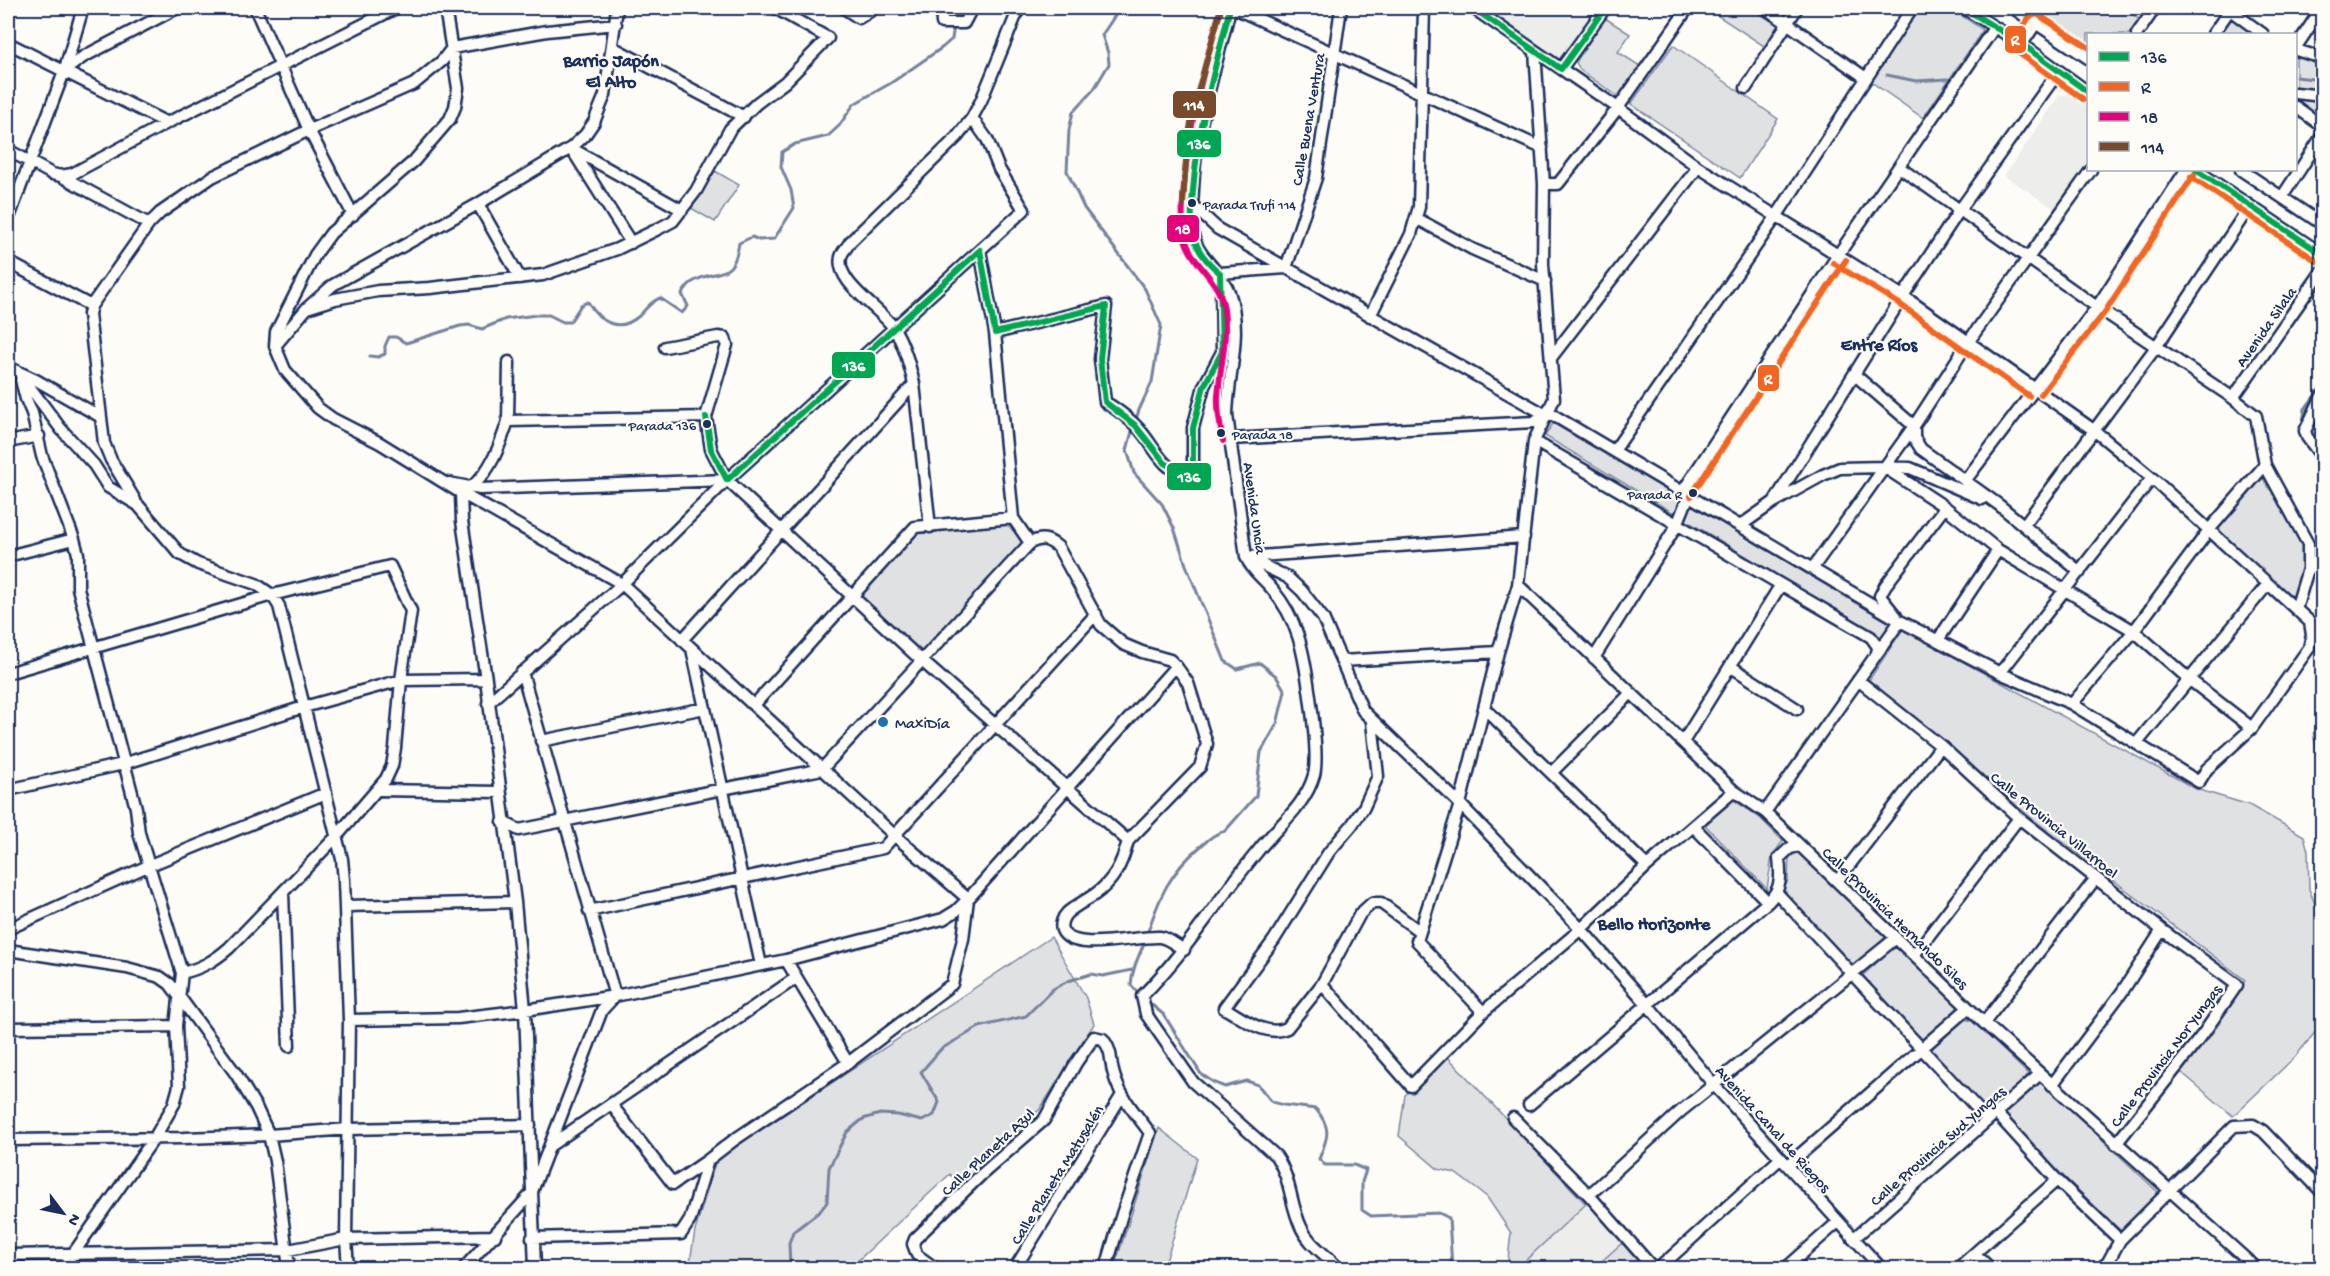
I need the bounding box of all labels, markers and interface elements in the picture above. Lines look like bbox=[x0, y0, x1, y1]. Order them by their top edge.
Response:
line badge: R bbox=[2004, 25, 2027, 54]
text: R bbox=[2010, 33, 2021, 52]
legend bbox=[2087, 33, 2297, 171]
text: 136 bbox=[2140, 49, 2168, 70]
street label: Calle Buena Ventura bbox=[1289, 51, 1332, 187]
district label: Barrio Japón El Alto bbox=[562, 52, 659, 94]
text: R bbox=[2141, 79, 2151, 100]
line badge: 114 bbox=[1172, 90, 1217, 119]
text: 114 bbox=[1183, 98, 1205, 117]
text: 18 bbox=[2140, 109, 2158, 130]
line badge: 136 bbox=[1176, 129, 1222, 158]
text: 136 bbox=[1187, 137, 1211, 156]
text: 114 bbox=[2140, 139, 2165, 160]
marker: Parada Trufi 114 bbox=[1186, 197, 1198, 209]
place label: Parada Trufi 114 bbox=[1202, 198, 1296, 215]
line badge: 18 bbox=[1166, 214, 1200, 243]
text: 18 bbox=[1174, 222, 1191, 241]
street label: Avenida Silala bbox=[2233, 283, 2303, 372]
district label: Entre Ríos bbox=[1841, 336, 1919, 357]
line badge: 136 bbox=[831, 351, 876, 379]
text: 136 bbox=[842, 359, 866, 378]
line badge: R bbox=[1757, 364, 1780, 392]
text: R bbox=[1763, 372, 1774, 391]
marker: Parada 136 bbox=[701, 418, 713, 430]
place label: Parada 136 bbox=[627, 419, 697, 436]
marker: Parada 18 bbox=[1215, 427, 1227, 439]
place label: Parada 18 bbox=[1231, 428, 1293, 445]
street label: Avenida Uncia bbox=[1237, 461, 1269, 557]
line badge: 136 bbox=[1166, 462, 1212, 491]
text: 136 bbox=[1177, 470, 1201, 489]
marker: Parada R bbox=[1687, 487, 1699, 499]
place label: Parada R bbox=[1626, 488, 1683, 505]
marker: MaxiDía bbox=[876, 715, 890, 729]
place label: MaxiDía bbox=[895, 716, 951, 735]
street label: Calle Provincia Villarroel bbox=[1985, 769, 2121, 884]
street label: Calle Provincia Hernando Siles bbox=[1816, 844, 1972, 995]
district label: Bello Horizonte bbox=[1597, 915, 1711, 936]
street label: Calle Provincia Nor Yungas bbox=[2108, 981, 2228, 1132]
street label: Avenida Canal de Riegos bbox=[1709, 1063, 1834, 1198]
street label: Calle Provincia Sud Yungas bbox=[1868, 1083, 2012, 1212]
street label: Calle Planeta Matusalén bbox=[1008, 1102, 1110, 1249]
street label: Calle Planeta Azul bbox=[939, 1106, 1040, 1202]
north arrow bbox=[33, 1183, 93, 1243]
text: N bbox=[62, 1210, 84, 1229]

